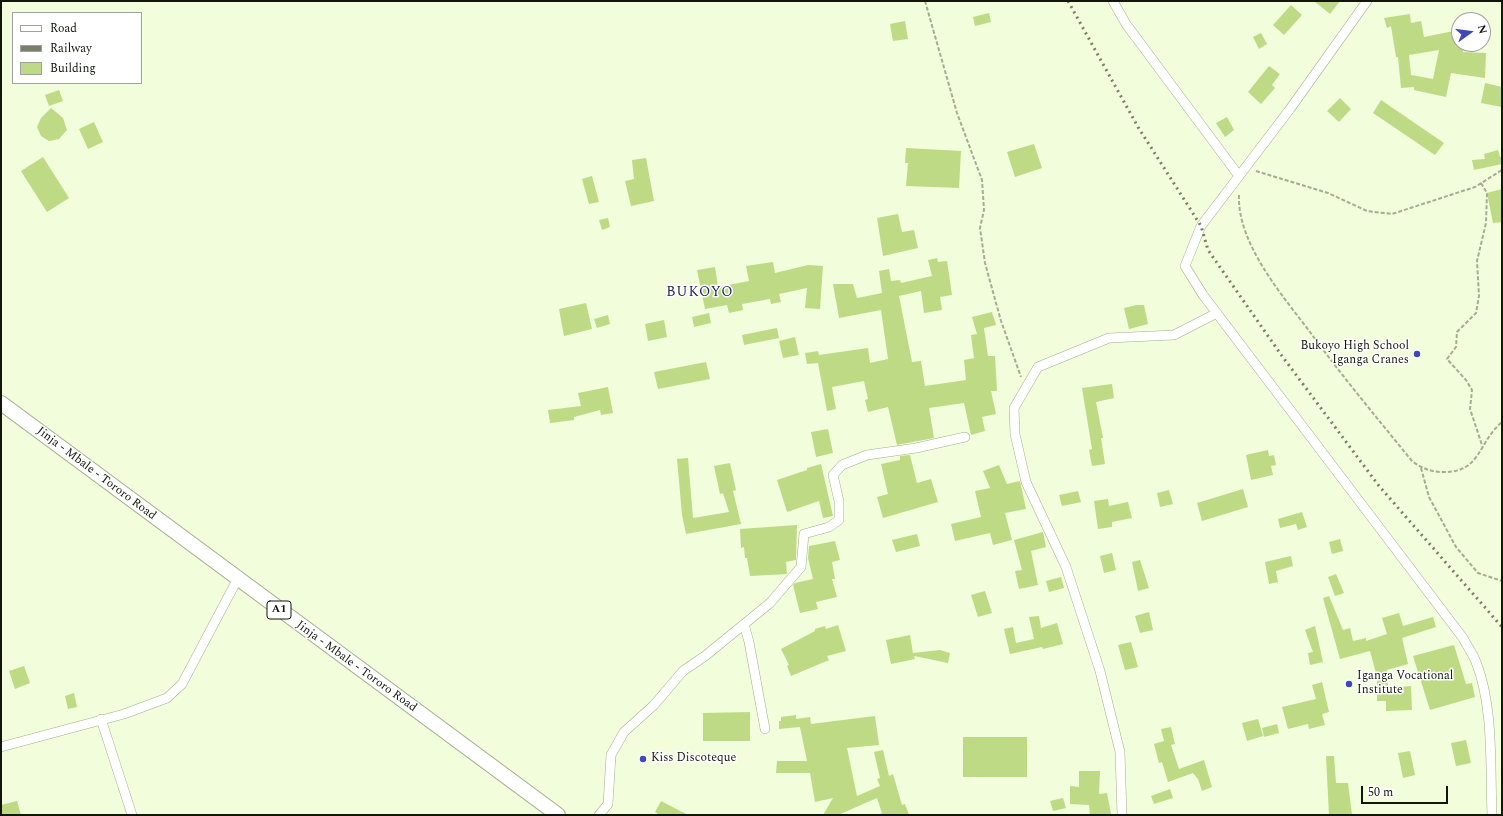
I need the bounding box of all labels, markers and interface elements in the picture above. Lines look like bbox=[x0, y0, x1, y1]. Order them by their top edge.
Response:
legend bbox=[12, 12, 142, 84]
north arrow bbox=[1451, 12, 1491, 52]
text: Road bbox=[50, 19, 77, 38]
text: N bbox=[1473, 23, 1491, 36]
text: Railway bbox=[50, 39, 92, 58]
text: Building bbox=[50, 59, 96, 78]
district label: BUKOYO bbox=[666, 285, 734, 301]
place label: Bukoyo High School Iganga Cranes bbox=[1300, 340, 1409, 368]
marker: Bukoyo High School Iganga Cranes bbox=[1412, 349, 1422, 359]
street label: Jinja - Mbale - Tororo Road bbox=[33, 424, 159, 524]
road number: A1 bbox=[267, 601, 291, 619]
street label: Jinja - Mbale - Tororo Road bbox=[293, 618, 419, 716]
place label: Iganga Vocational Institute bbox=[1357, 670, 1453, 698]
marker: Iganga Vocational Institute bbox=[1344, 679, 1354, 689]
place label: Kiss Discoteque bbox=[651, 752, 736, 766]
marker: Kiss Discoteque bbox=[638, 754, 648, 764]
scale bar bbox=[1363, 778, 1450, 804]
text: 50 m bbox=[1368, 783, 1393, 802]

